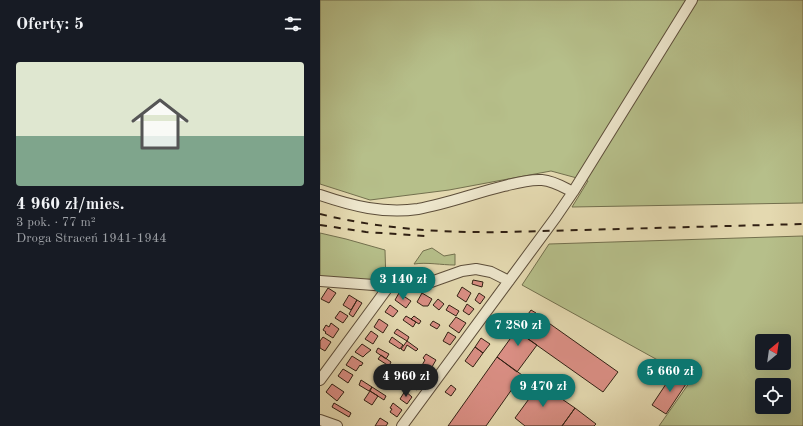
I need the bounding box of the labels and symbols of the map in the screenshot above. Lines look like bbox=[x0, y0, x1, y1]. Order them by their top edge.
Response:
pin: 3 140 zł bbox=[362, 267, 444, 301]
pin: 7 280 zł bbox=[477, 313, 559, 347]
north arrow bbox=[755, 334, 791, 370]
pin: 5 660 zł bbox=[629, 359, 711, 393]
pin: 4 960 zł bbox=[365, 364, 447, 398]
pin: 9 470 zł bbox=[502, 374, 584, 408]

